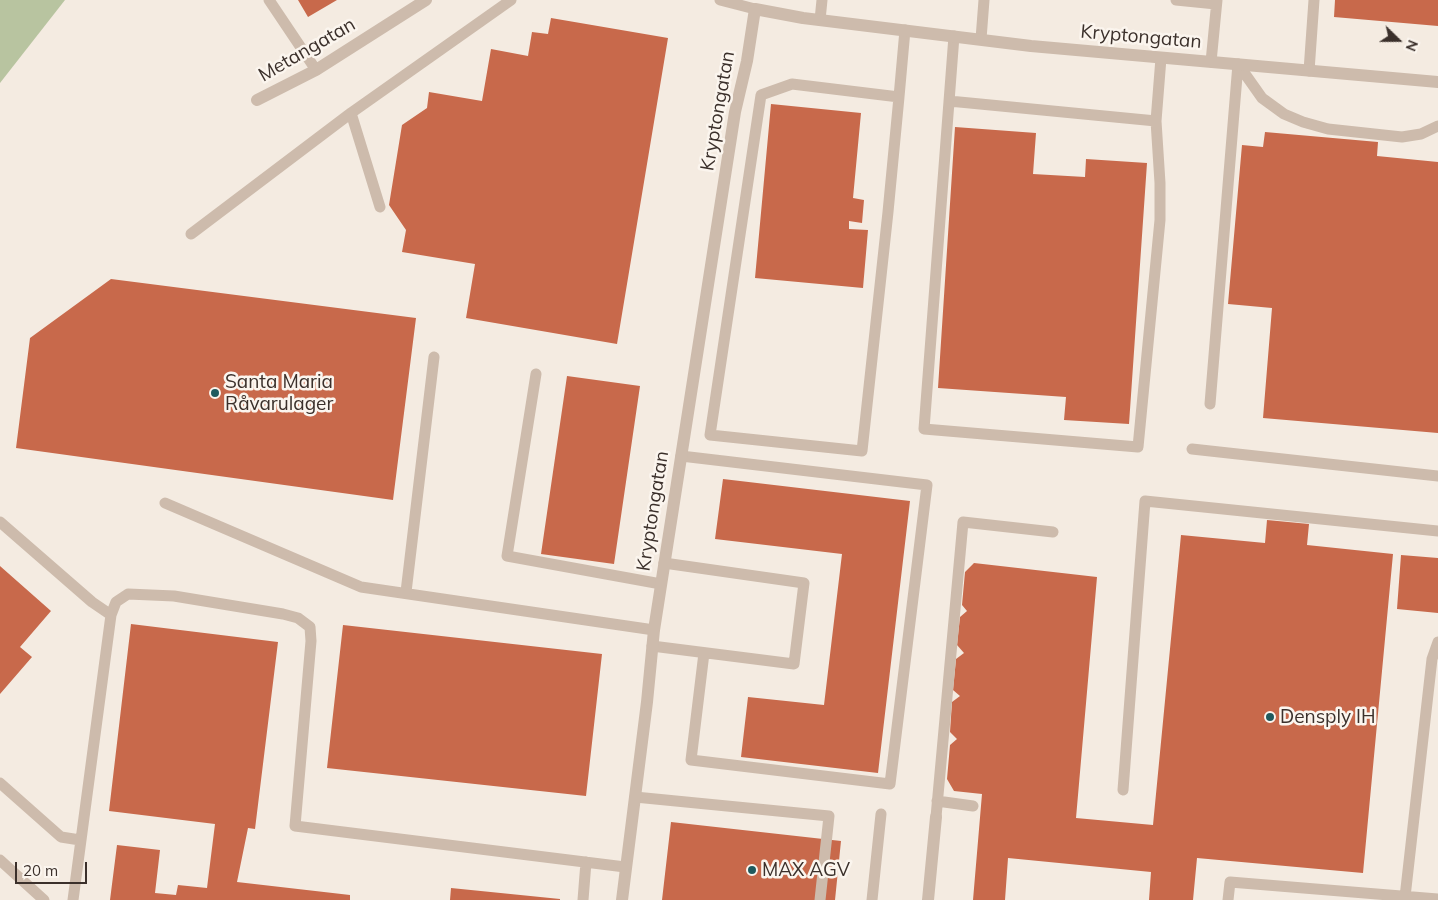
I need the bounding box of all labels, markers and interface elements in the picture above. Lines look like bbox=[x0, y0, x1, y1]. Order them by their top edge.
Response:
street label: Metangatan bbox=[255, 13, 359, 87]
north arrow bbox=[1373, 15, 1423, 65]
street label: Kryptongatan bbox=[1079, 20, 1203, 54]
text: N bbox=[1402, 37, 1422, 54]
street label: Kryptongatan bbox=[696, 49, 740, 173]
place label: Santa Maria Råvarulager bbox=[225, 371, 333, 415]
marker: Santa Maria Råvarulager bbox=[209, 387, 221, 399]
street label: Kryptongatan bbox=[632, 449, 674, 573]
place label: Densply IH bbox=[1280, 706, 1376, 728]
marker: Densply IH bbox=[1264, 711, 1276, 723]
scale bar bbox=[18, 852, 90, 884]
place label: MAX AGV bbox=[762, 859, 850, 881]
text: 20 m bbox=[23, 861, 58, 880]
marker: MAX AGV bbox=[746, 864, 758, 876]

